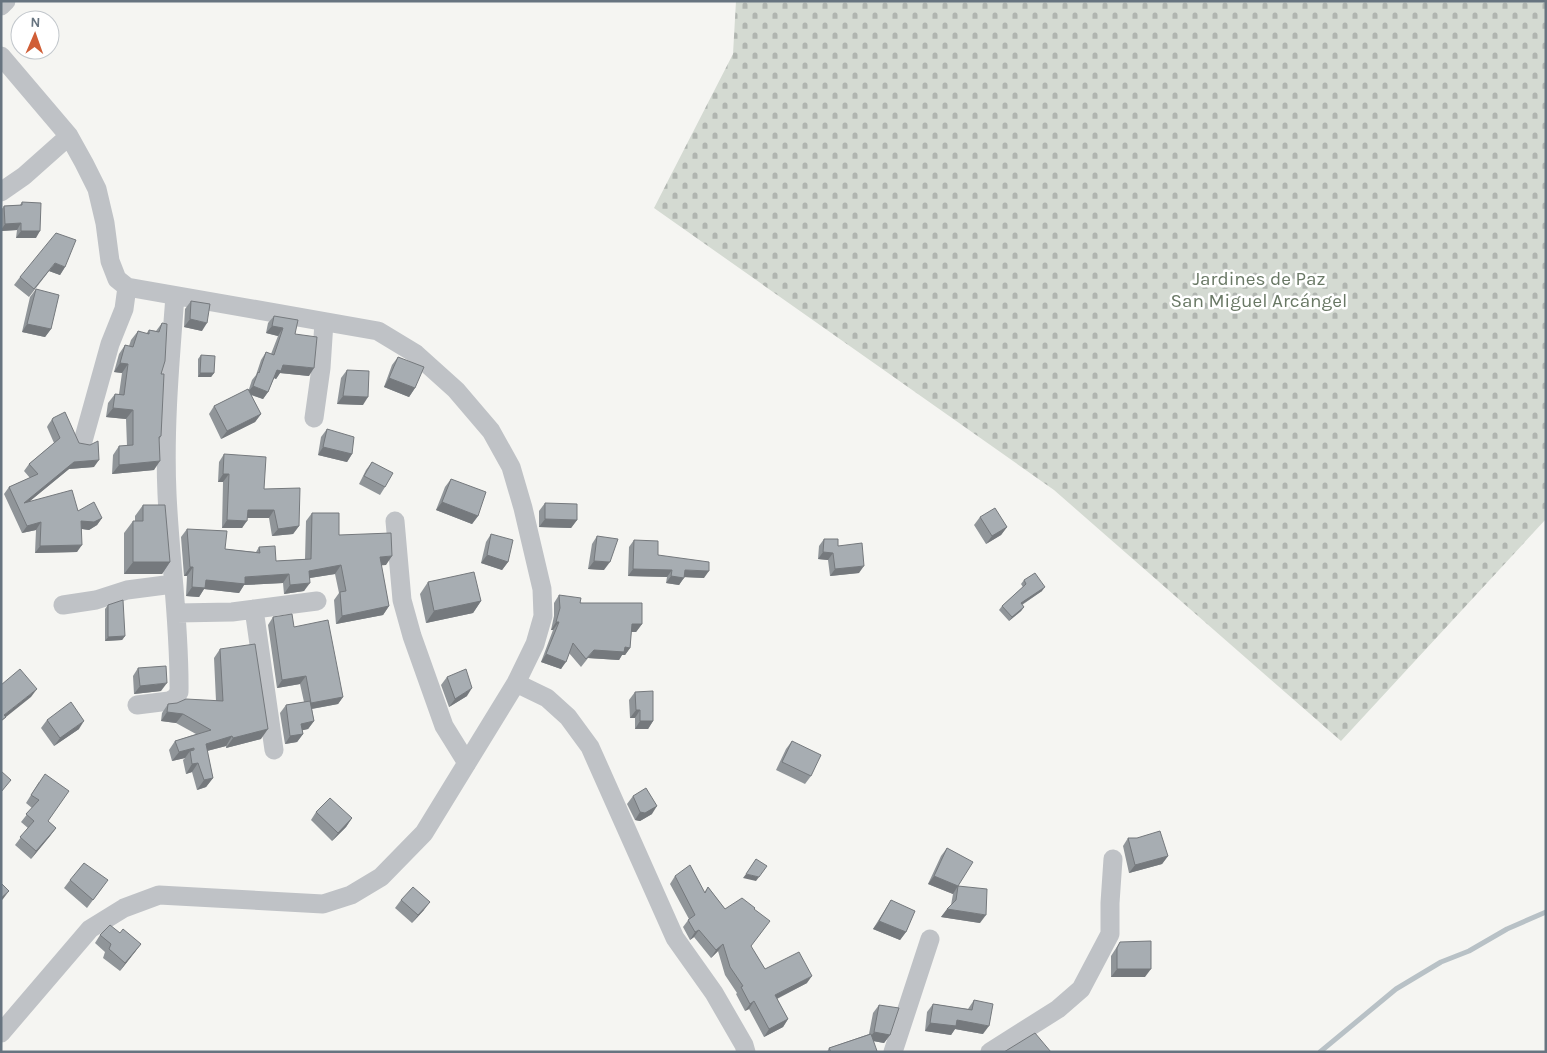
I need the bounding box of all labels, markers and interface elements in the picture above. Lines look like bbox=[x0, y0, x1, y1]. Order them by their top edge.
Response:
north arrow bbox=[10, 10, 60, 60]
text: N bbox=[30, 14, 41, 31]
park label: Jardines de Paz San Miguel Arcángel bbox=[1171, 268, 1347, 312]

